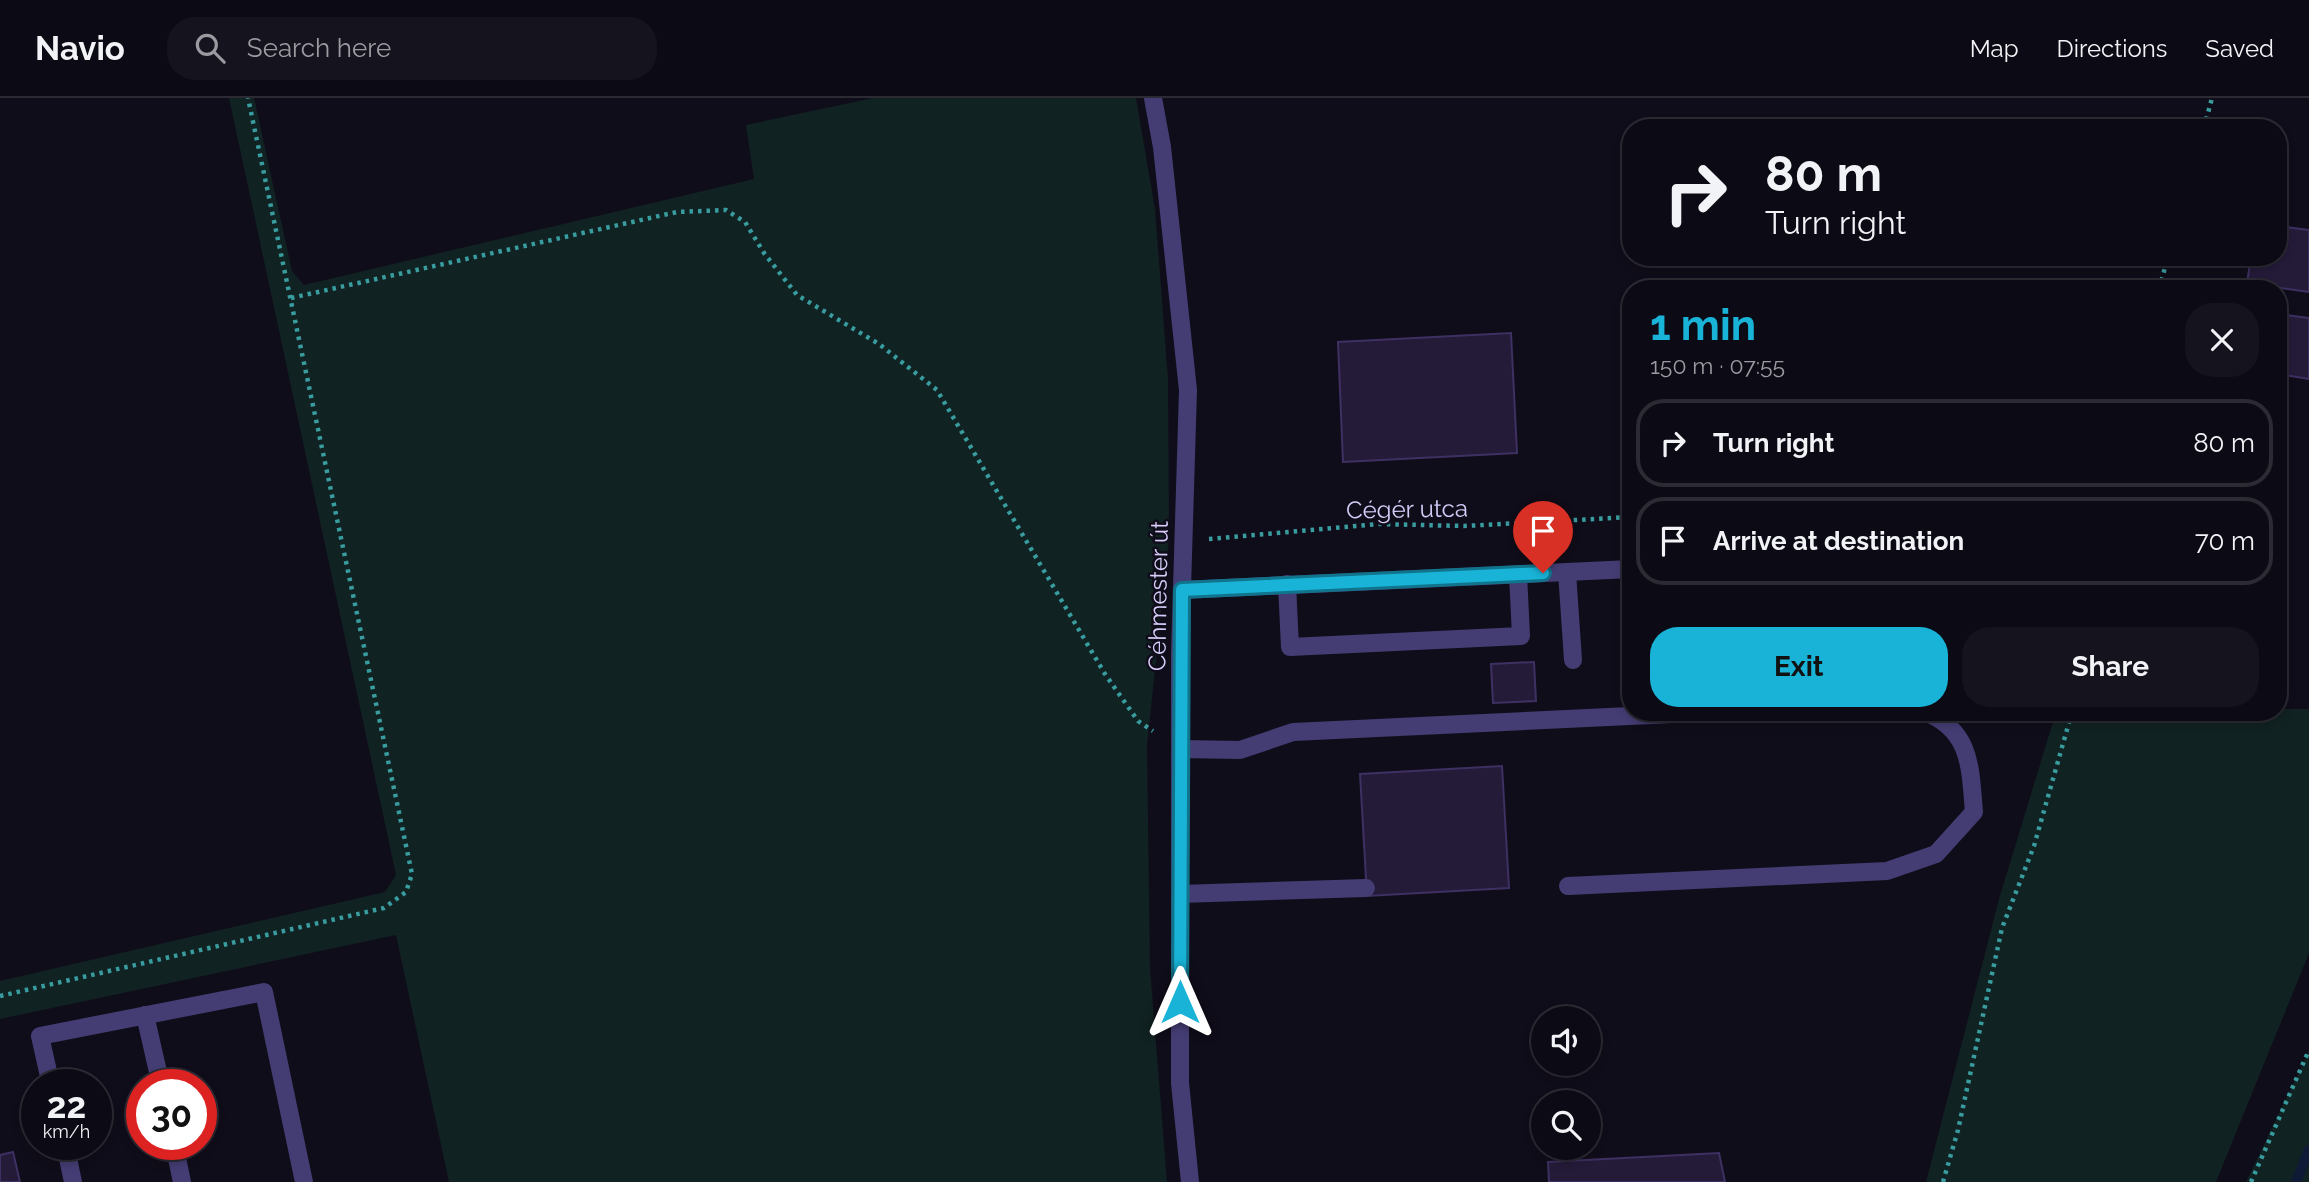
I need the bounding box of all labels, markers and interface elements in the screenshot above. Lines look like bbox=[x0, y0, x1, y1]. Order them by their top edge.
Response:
search box bbox=[167, 17, 657, 80]
text: Navio bbox=[35, 29, 125, 68]
icon: search bbox=[191, 29, 229, 67]
text: Search here bbox=[247, 33, 391, 63]
text: Map bbox=[1970, 34, 2019, 63]
text: Directions bbox=[2057, 34, 2167, 63]
text: Saved bbox=[2205, 34, 2274, 63]
text: 80 m bbox=[1765, 145, 1882, 202]
icon: right bbox=[1650, 147, 1741, 238]
text: Turn right bbox=[1765, 204, 1906, 241]
text: 1 min bbox=[1650, 301, 1756, 350]
button: close bbox=[2185, 303, 2259, 377]
text: 150 m · 07:55 bbox=[1650, 352, 1785, 379]
icon: right bbox=[1654, 424, 1692, 462]
text: Turn right bbox=[1713, 428, 1834, 458]
text: 80 m bbox=[2193, 428, 2255, 458]
street label: Cégér utca bbox=[1346, 493, 1468, 525]
pin bbox=[1513, 501, 1573, 573]
icon: arrive bbox=[1524, 512, 1562, 550]
street label: Céhmester út bbox=[1142, 521, 1174, 671]
icon: arrive bbox=[1654, 522, 1692, 560]
text: Arrive at destination bbox=[1713, 526, 1964, 556]
text: 70 m bbox=[2195, 526, 2255, 556]
button: Exit bbox=[1650, 627, 1948, 707]
button: Share bbox=[1962, 627, 2259, 707]
position arrow bbox=[1143, 965, 1217, 1039]
map controls bbox=[1531, 1006, 1601, 1160]
button: sound bbox=[1531, 1006, 1601, 1076]
speed limit sign: 30 bbox=[126, 1069, 217, 1160]
text: 22 bbox=[47, 1085, 86, 1126]
button: search bbox=[1531, 1090, 1601, 1160]
text: km/h bbox=[43, 1121, 90, 1142]

